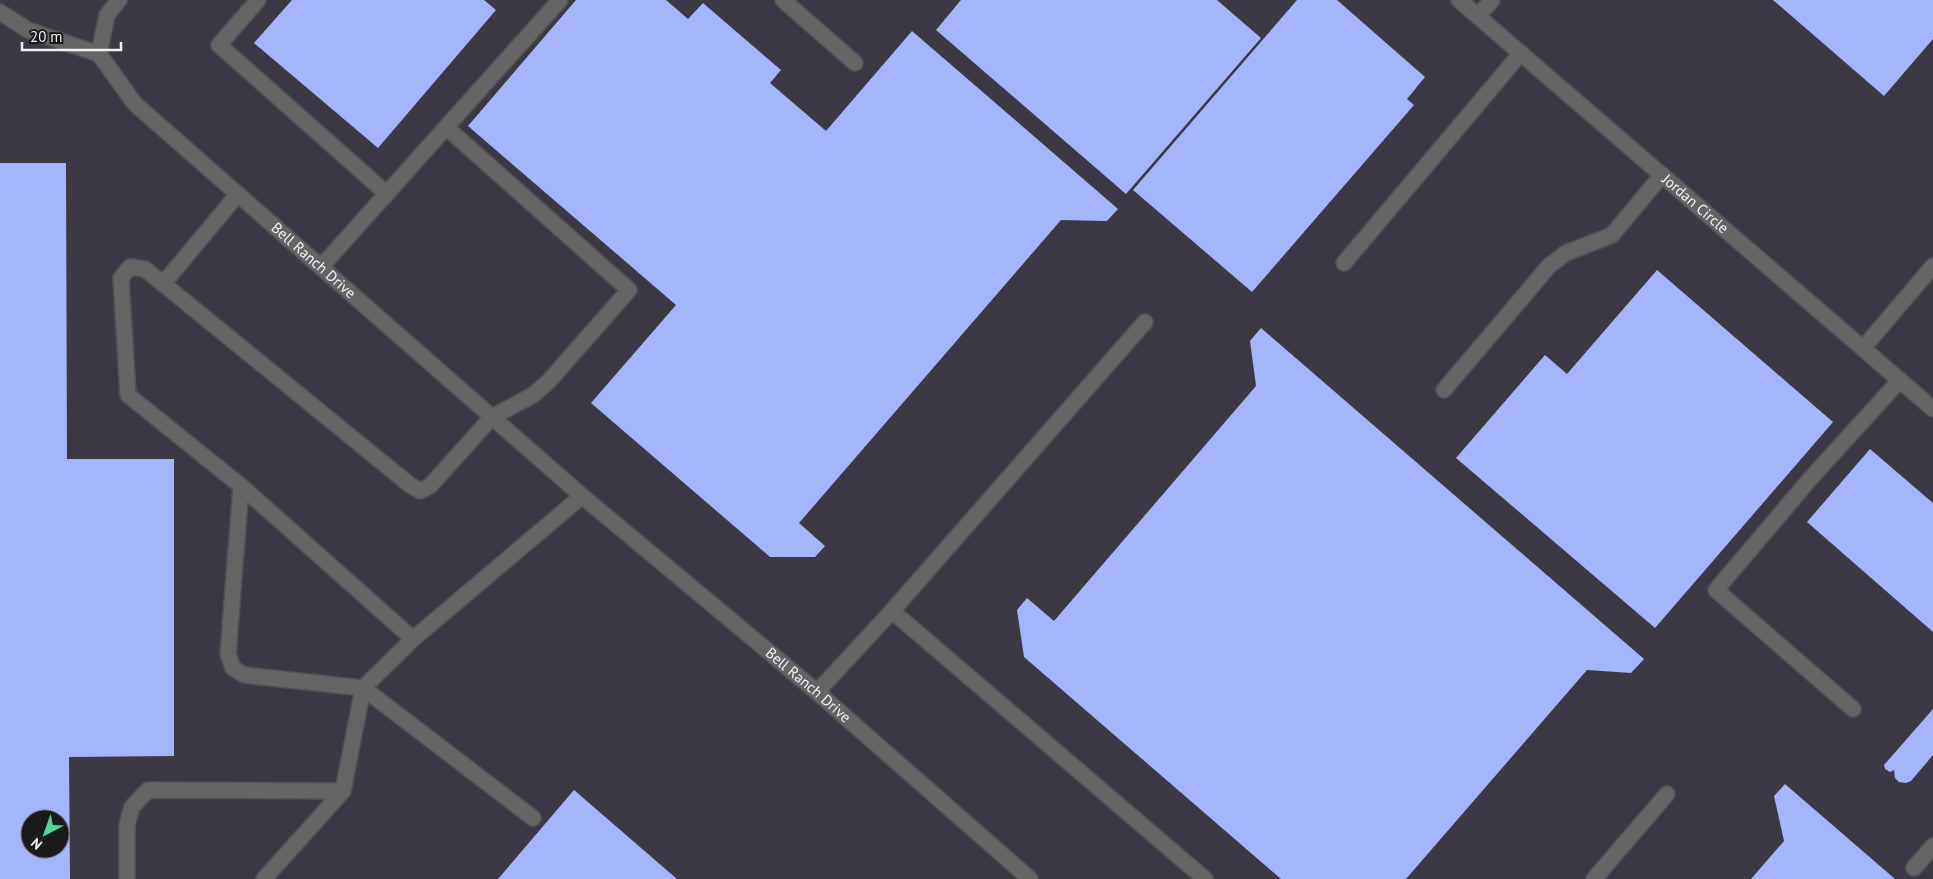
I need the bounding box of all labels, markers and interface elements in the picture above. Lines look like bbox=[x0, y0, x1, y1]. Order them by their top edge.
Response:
scale bar bbox=[22, 20, 121, 52]
text: 20 m bbox=[30, 27, 63, 46]
street label: Jordan Circle bbox=[1658, 169, 1733, 237]
street label: Bell Ranch Drive bbox=[268, 218, 360, 302]
street label: Bell Ranch Drive bbox=[762, 643, 855, 726]
north arrow bbox=[20, 809, 70, 859]
text: N bbox=[27, 834, 46, 854]

